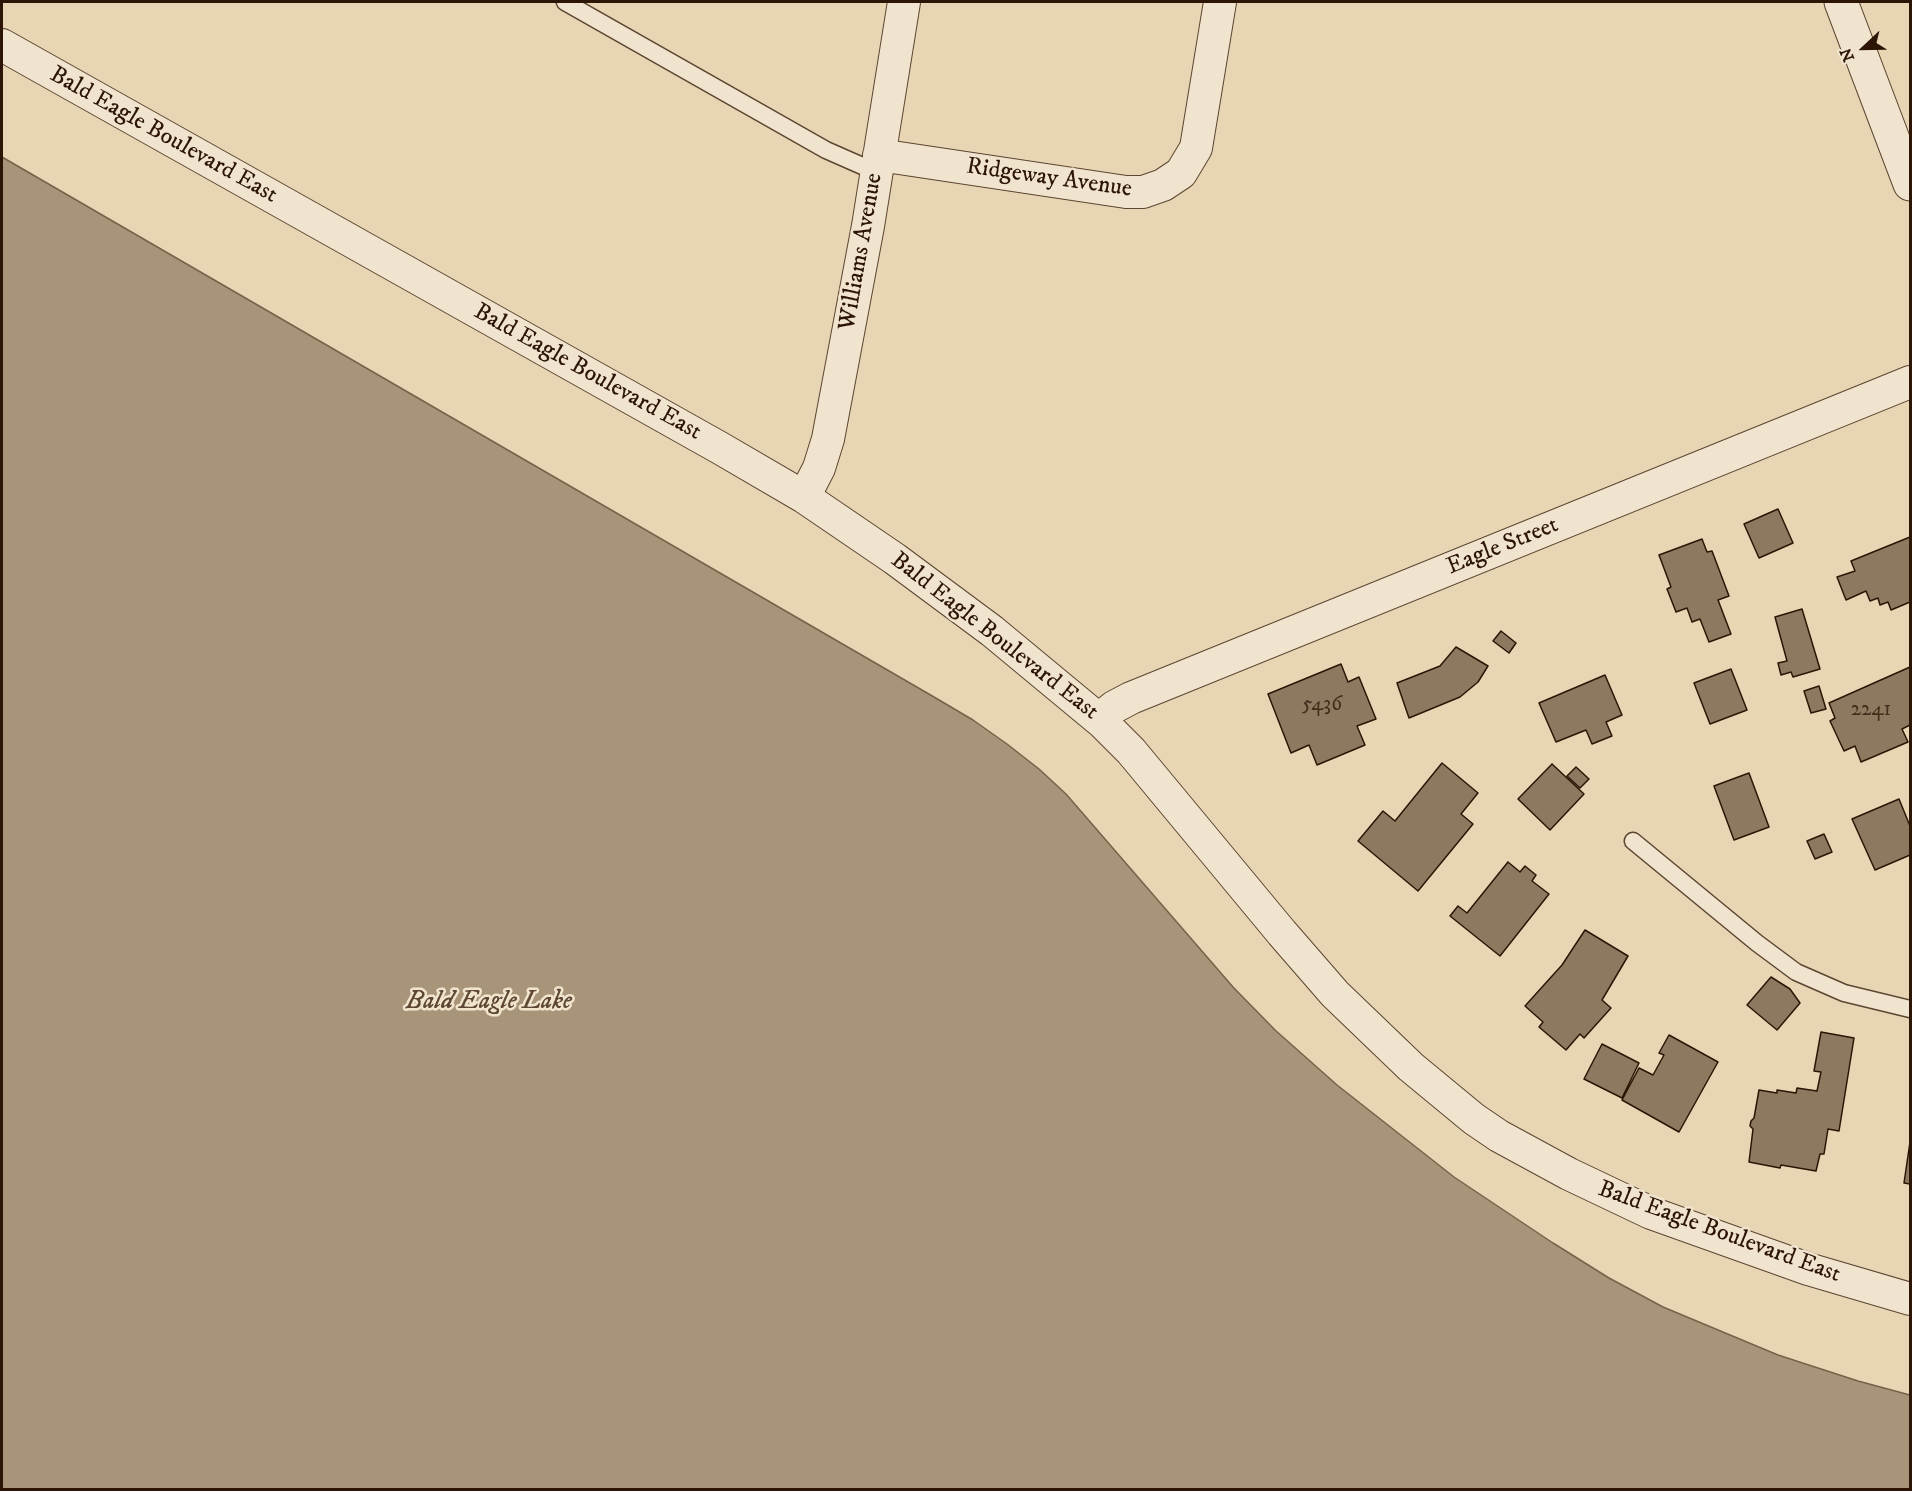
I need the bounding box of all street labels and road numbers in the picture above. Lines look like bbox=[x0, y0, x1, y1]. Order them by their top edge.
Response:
street label: Bald Eagle Boulevard East bbox=[44, 61, 282, 211]
street label: Ridgeway Avenue bbox=[964, 153, 1134, 205]
street label: Williams Avenue bbox=[834, 171, 890, 333]
street label: Bald Eagle Boulevard East bbox=[468, 298, 706, 448]
street label: Eagle Street bbox=[1443, 512, 1563, 582]
street label: Bald Eagle Boulevard East bbox=[884, 547, 1104, 727]
street label: Bald Eagle Boulevard East bbox=[1594, 1176, 1844, 1290]

